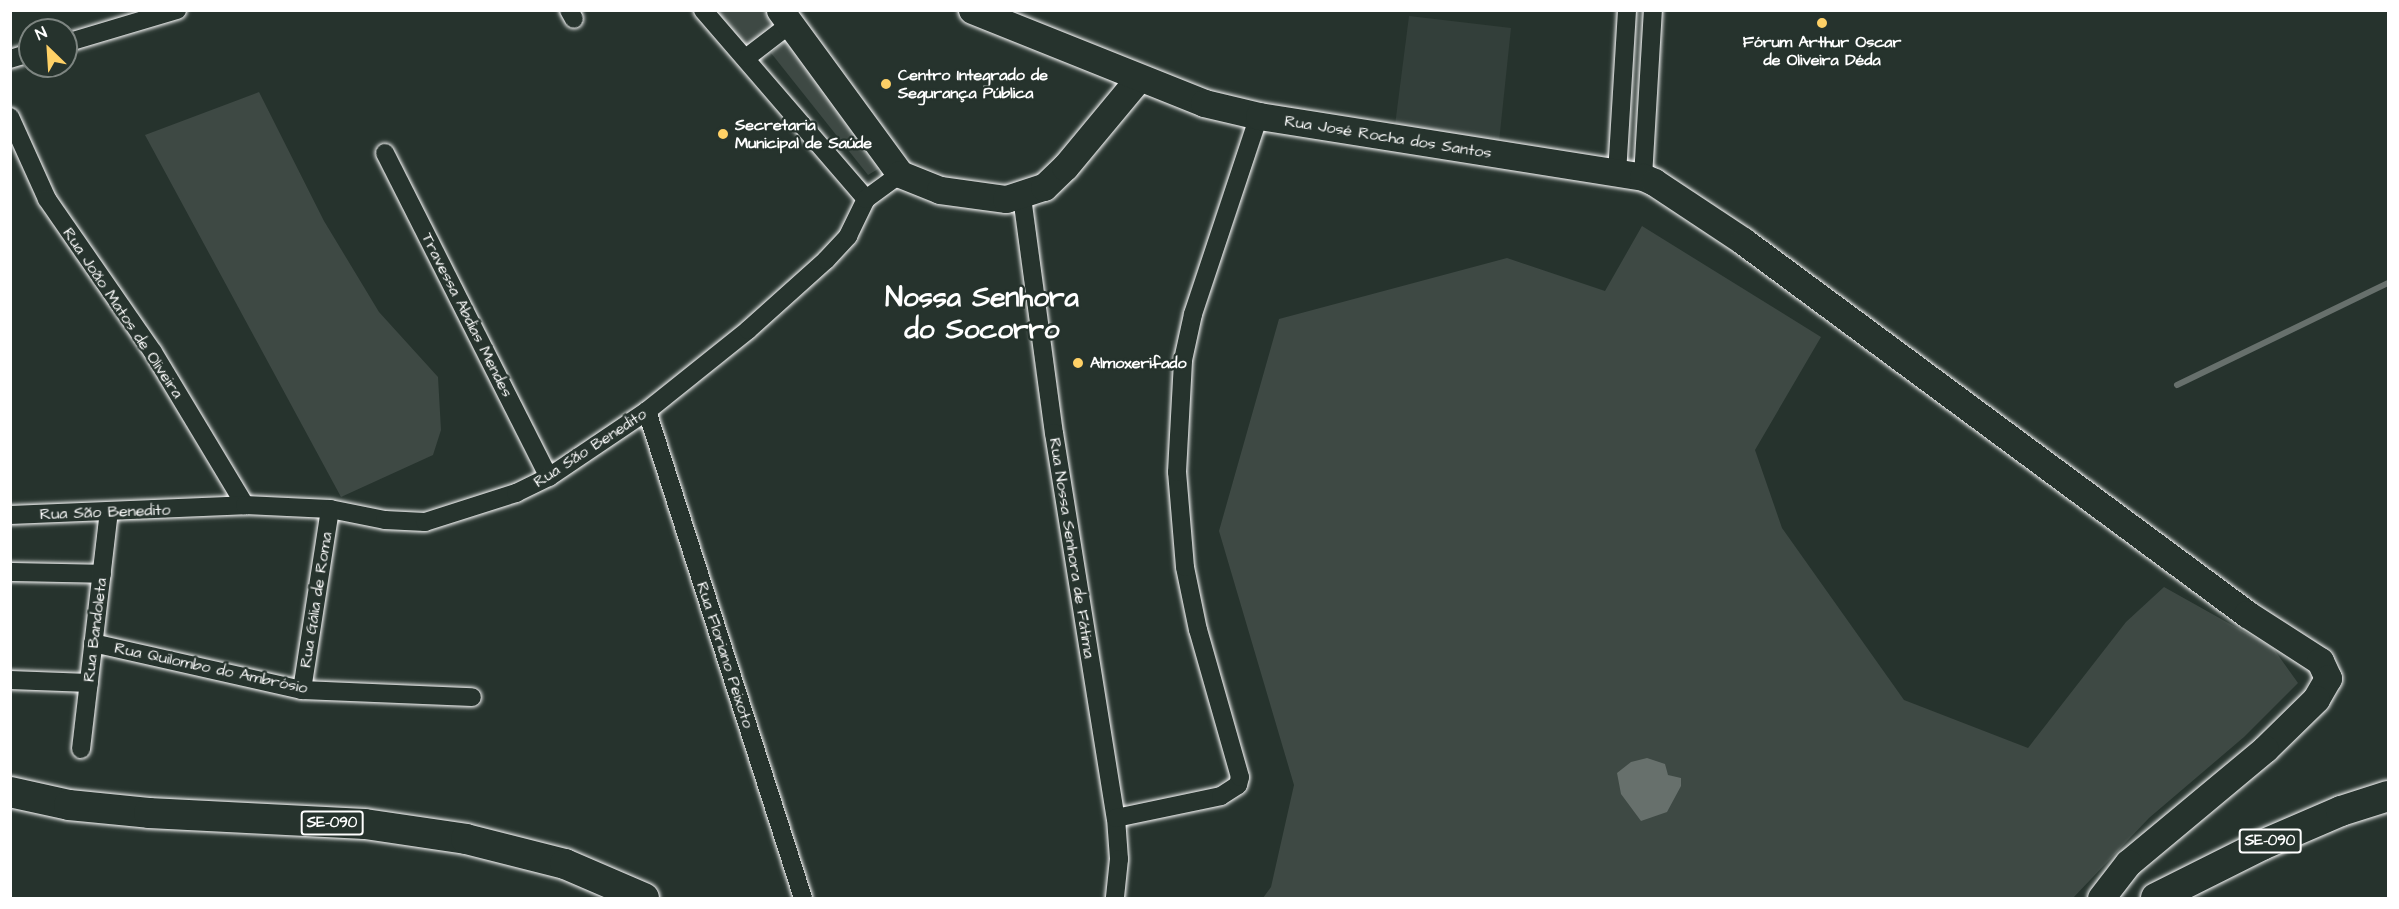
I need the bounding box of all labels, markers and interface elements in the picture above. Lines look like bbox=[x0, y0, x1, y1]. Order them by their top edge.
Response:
marker: Fórum Arthur Oscar de Oliveira Déda bbox=[1815, 16, 1829, 30]
north arrow bbox=[18, 18, 78, 78]
text: N bbox=[32, 21, 50, 46]
place label: Fórum Arthur Oscar de Oliveira Déda bbox=[1743, 32, 1901, 70]
place label: Centro Integrado de Segurança Pública bbox=[898, 65, 1048, 103]
marker: Centro Integrado de Segurança Pública bbox=[879, 77, 893, 91]
street label: Rua José Rocha dos Santos bbox=[1283, 111, 1493, 163]
place label: Secretaria Municipal de Saúde bbox=[735, 115, 872, 153]
marker: Secretaria Municipal de Saúde bbox=[716, 127, 730, 141]
street label: Rua João Matos de Oliveira bbox=[59, 224, 187, 402]
street label: Travessa Abdias Mendes bbox=[417, 230, 517, 400]
district label: Nossa Senhora do Socorro bbox=[885, 281, 1079, 347]
place label: Almoxerifado bbox=[1090, 353, 1186, 373]
marker: Almoxerifado bbox=[1071, 356, 1085, 370]
street label: Rua São Benedito bbox=[530, 404, 650, 492]
street label: Rua Nossa Senhora de Fátima bbox=[1045, 436, 1099, 660]
street label: Rua São Benedito bbox=[39, 500, 171, 524]
street label: Rua Gália de Roma bbox=[296, 531, 336, 669]
street label: Rua Bandoleta bbox=[79, 577, 111, 683]
street label: Rua Floriano Peixoto bbox=[692, 579, 758, 731]
street label: Rua Quilombo do Ambrósio bbox=[113, 638, 309, 698]
road number: SE-090 bbox=[300, 811, 364, 835]
road number: SE-090 bbox=[2238, 829, 2302, 853]

